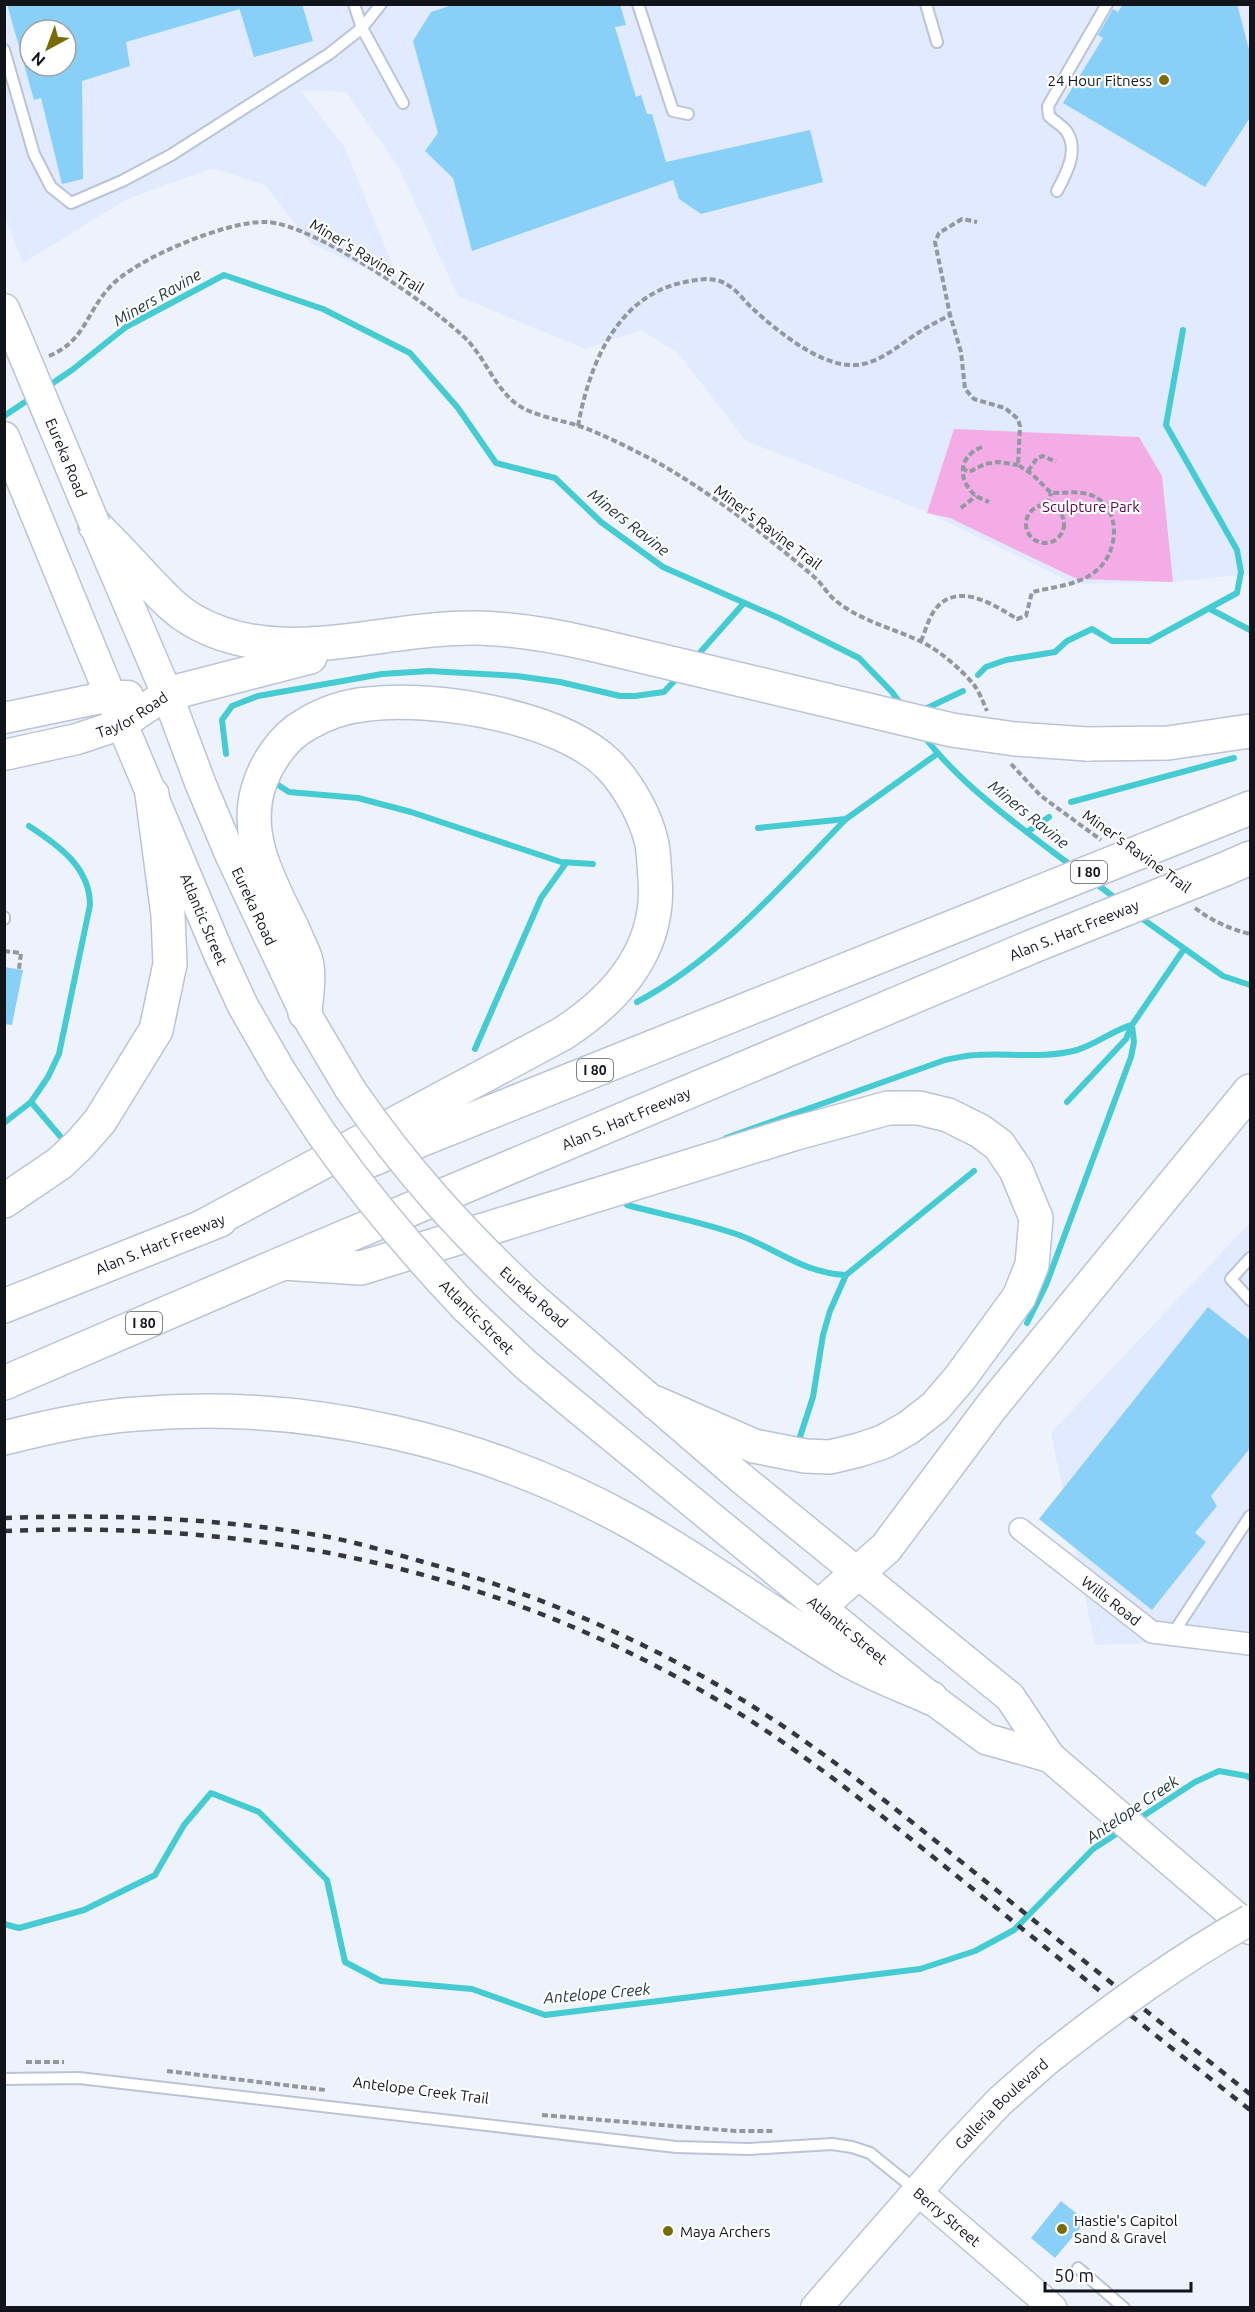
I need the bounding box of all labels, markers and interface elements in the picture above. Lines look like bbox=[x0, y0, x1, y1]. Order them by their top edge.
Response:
north arrow bbox=[18, 18, 78, 78]
text: N bbox=[28, 49, 49, 70]
place label: 24 Hour Fitness bbox=[1047, 72, 1152, 89]
marker: 24 Hour Fitness bbox=[1157, 73, 1171, 87]
street label: Miner's Ravine Trail bbox=[307, 215, 427, 297]
water label: Miners Ravine bbox=[110, 265, 204, 329]
street label: Eureka Road bbox=[43, 415, 91, 500]
street label: Miner's Ravine Trail bbox=[711, 481, 825, 573]
water label: Miners Ravine bbox=[585, 485, 673, 559]
park label: Sculpture Park bbox=[1042, 498, 1140, 515]
street label: Taylor Road bbox=[94, 688, 170, 741]
water label: Miners Ravine bbox=[985, 776, 1073, 852]
street label: Miner's Ravine Trail bbox=[1079, 806, 1195, 896]
road number: I 80 bbox=[1071, 861, 1107, 883]
street label: Eureka Road bbox=[229, 864, 280, 948]
street label: Atlantic Street bbox=[177, 871, 231, 968]
street label: Alan S. Hart Freeway bbox=[1007, 896, 1141, 964]
road number: I 80 bbox=[577, 1059, 613, 1081]
street label: Alan S. Hart Freeway bbox=[559, 1083, 693, 1153]
street label: Alan S. Hart Freeway bbox=[93, 1210, 227, 1278]
street label: Eureka Road bbox=[497, 1263, 571, 1331]
street label: Atlantic Street bbox=[436, 1276, 518, 1358]
road number: I 80 bbox=[126, 1312, 162, 1334]
street label: Wills Road bbox=[1079, 1572, 1144, 1629]
street label: Atlantic Street bbox=[805, 1592, 891, 1667]
water label: Antelope Creek bbox=[1082, 1771, 1182, 1847]
water label: Antelope Creek bbox=[542, 1979, 652, 2007]
street label: Galleria Boulevard bbox=[951, 2055, 1051, 2152]
street label: Antelope Creek Trail bbox=[352, 2073, 490, 2107]
street label: Berry Street bbox=[910, 2184, 984, 2250]
place label: Hastie's Capitol Sand & Gravel bbox=[1074, 2212, 1178, 2246]
marker: Hastie's Capitol Sand & Gravel bbox=[1055, 2222, 1069, 2236]
place label: Maya Archers bbox=[680, 2223, 771, 2240]
marker: Maya Archers bbox=[661, 2224, 675, 2238]
scale bar bbox=[1045, 2255, 1190, 2293]
text: 50 m bbox=[1054, 2265, 1094, 2285]

